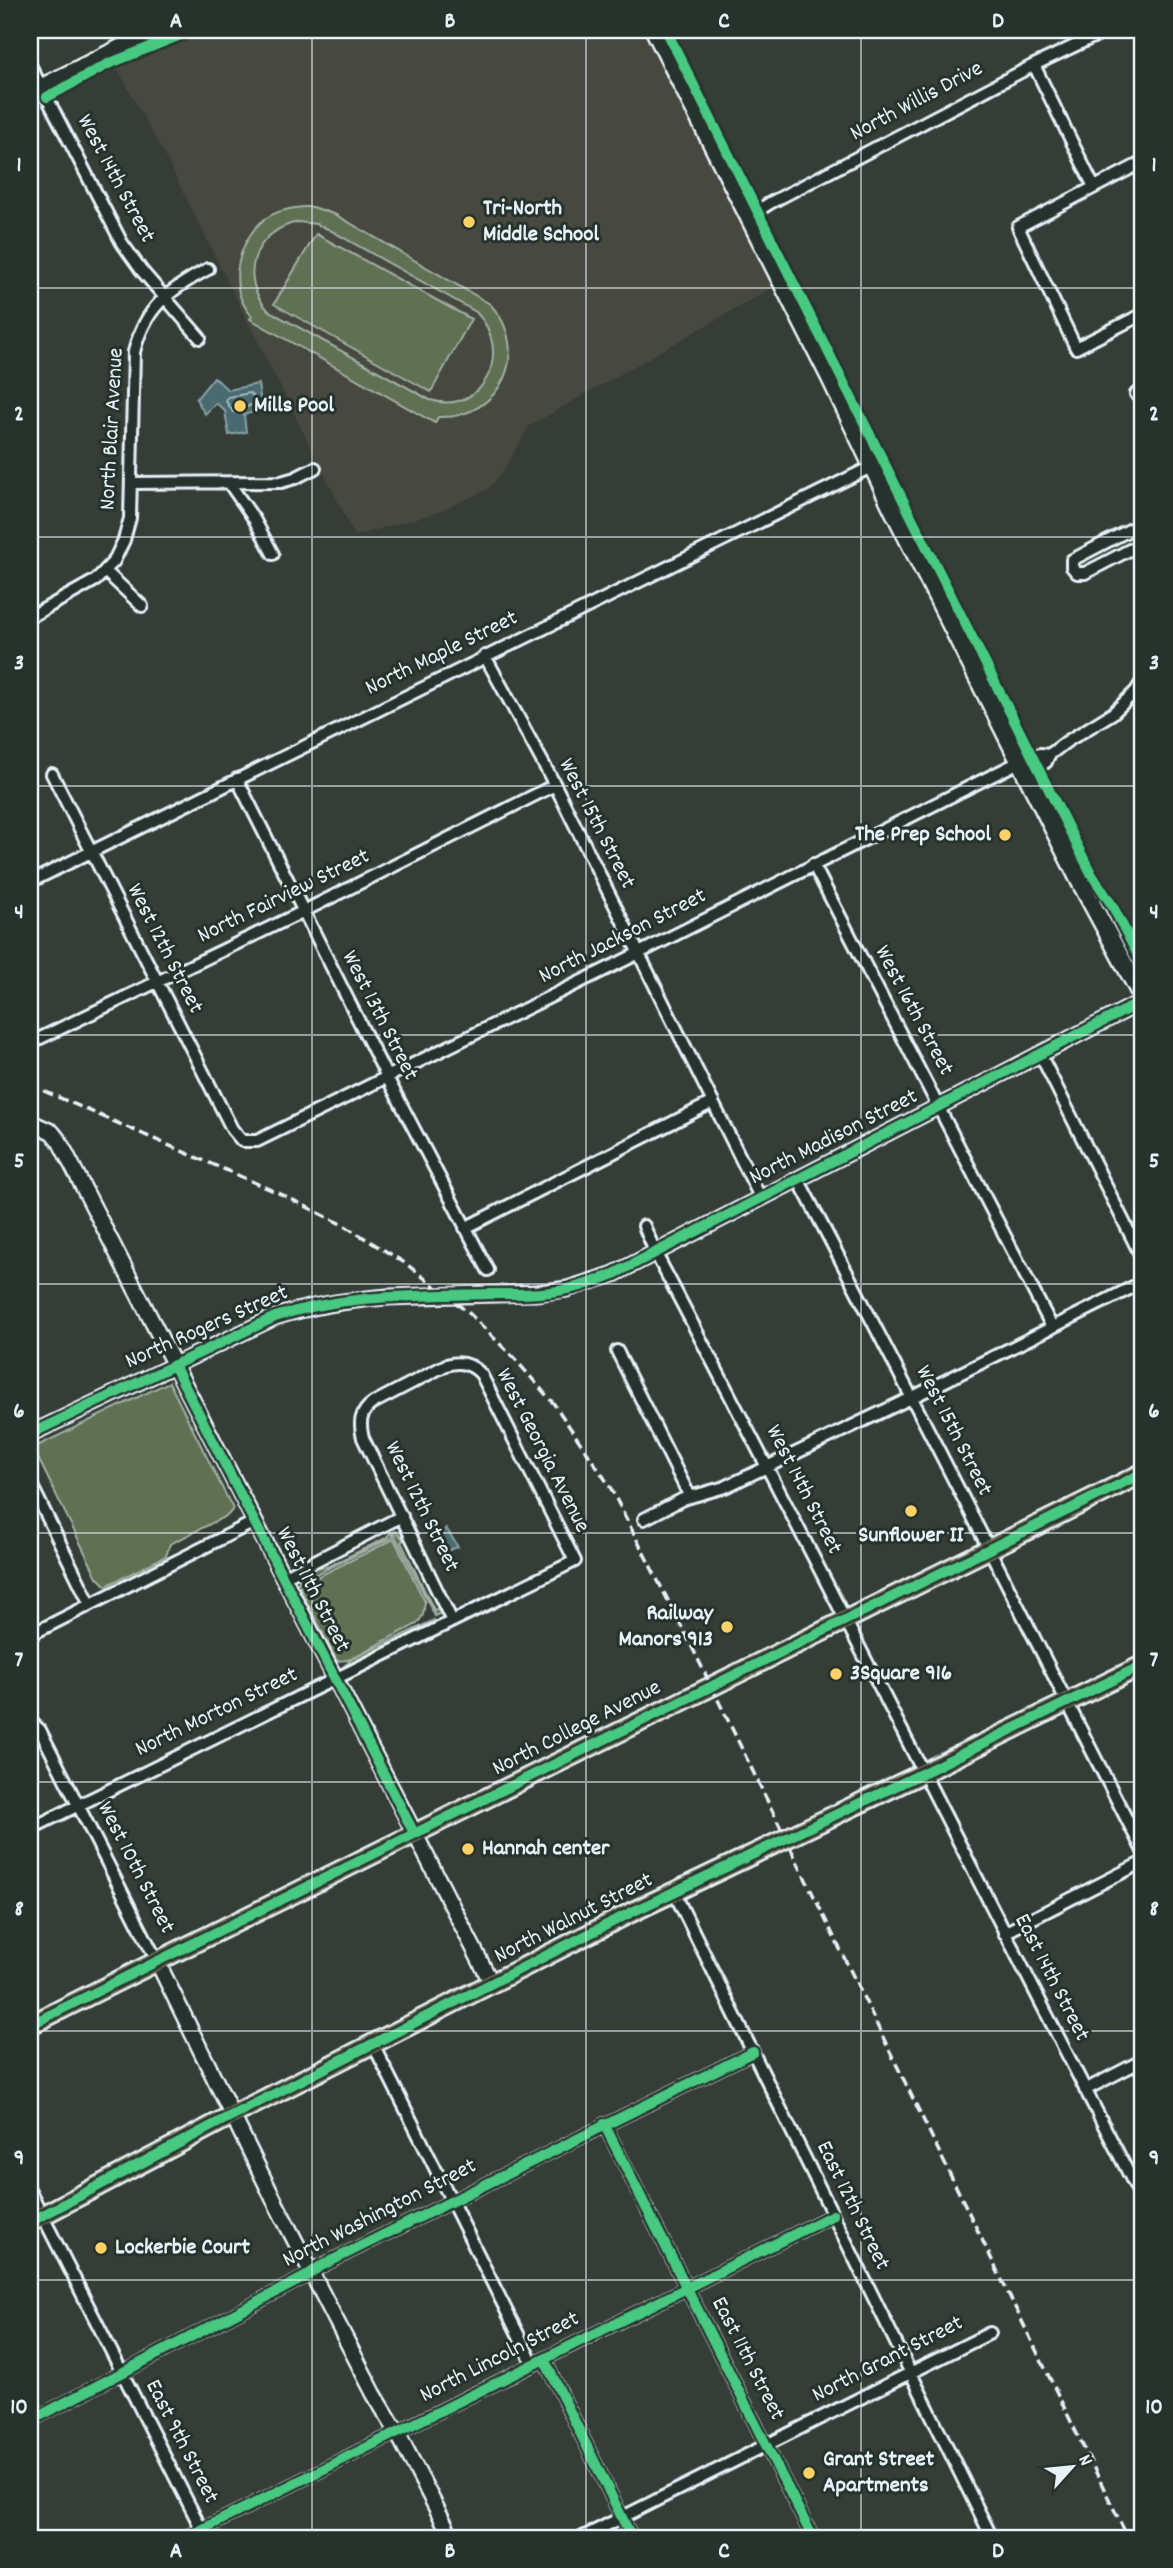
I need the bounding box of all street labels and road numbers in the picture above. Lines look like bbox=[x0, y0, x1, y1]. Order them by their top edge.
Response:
street label: North Willis Drive bbox=[845, 53, 989, 151]
street label: West 14th Street bbox=[67, 109, 163, 249]
street label: North Blair Avenue bbox=[92, 347, 134, 511]
street label: North Maple Street bbox=[360, 603, 524, 705]
street label: West 15th Street bbox=[549, 753, 643, 895]
street label: North Fairview Street bbox=[192, 841, 376, 953]
street label: West 12th Street bbox=[117, 878, 211, 1020]
street label: North Jackson Street bbox=[534, 881, 712, 993]
street label: West 16th Street bbox=[865, 940, 961, 1082]
street label: West 13th Street bbox=[332, 945, 426, 1087]
street label: North Madison Street bbox=[744, 1081, 924, 1195]
street label: North Rogers Street bbox=[120, 1277, 294, 1379]
street label: West 15th Street bbox=[906, 1360, 1000, 1502]
street label: West Georgia Avenue bbox=[486, 1363, 598, 1539]
street label: West 14th Street bbox=[756, 1419, 850, 1561]
street label: West 12th Street bbox=[375, 1436, 467, 1578]
street label: West 11th Street bbox=[266, 1521, 358, 1659]
street label: North Morton Street bbox=[130, 1659, 304, 1767]
street label: North College Avenue bbox=[487, 1672, 667, 1786]
street label: West 10th Street bbox=[87, 1796, 183, 1940]
street label: North Walnut Street bbox=[489, 1865, 659, 1973]
street label: East 14th Street bbox=[1005, 1908, 1097, 2048]
street label: East 12th Street bbox=[806, 2136, 898, 2276]
street label: North Washington Street bbox=[277, 2151, 483, 2277]
street label: East 11th Street bbox=[702, 2291, 792, 2427]
street label: North Lincoln Street bbox=[414, 2303, 586, 2413]
street label: North Grant Street bbox=[807, 2308, 969, 2412]
street label: East 9th Street bbox=[136, 2374, 226, 2510]

